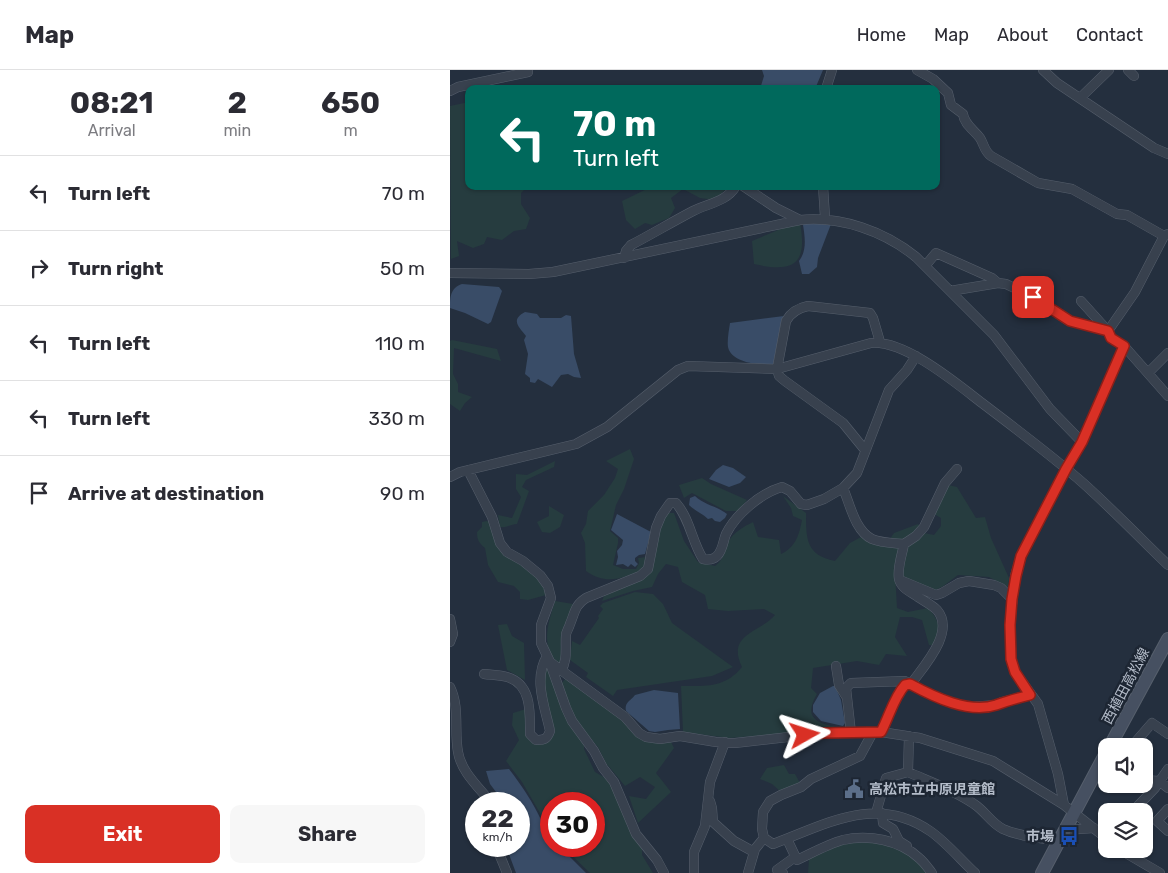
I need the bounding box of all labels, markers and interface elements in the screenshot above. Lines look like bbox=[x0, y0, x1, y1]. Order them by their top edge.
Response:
text: Map bbox=[25, 21, 74, 49]
text: Home bbox=[857, 24, 906, 46]
text: Map bbox=[934, 24, 969, 46]
text: About bbox=[997, 24, 1048, 46]
text: Contact bbox=[1076, 24, 1143, 46]
text: 08:21 bbox=[70, 85, 154, 121]
text: 2 bbox=[228, 85, 247, 121]
text: 650 bbox=[321, 85, 380, 121]
text: 70 m bbox=[573, 103, 656, 145]
icon: left bbox=[490, 105, 555, 170]
text: Arrival bbox=[88, 121, 136, 140]
text: min bbox=[223, 121, 251, 140]
text: m bbox=[343, 121, 358, 140]
text: Turn left bbox=[573, 145, 659, 172]
icon: left bbox=[25, 179, 53, 207]
text: Turn left bbox=[68, 182, 150, 205]
text: 70 m bbox=[382, 182, 425, 205]
icon: right bbox=[25, 254, 53, 282]
text: Turn right bbox=[68, 257, 163, 280]
text: 50 m bbox=[380, 257, 425, 280]
pin bbox=[1012, 276, 1054, 318]
icon: arrive bbox=[1019, 283, 1047, 311]
icon: left bbox=[25, 329, 53, 357]
text: Turn left bbox=[68, 332, 150, 355]
text: 110 m bbox=[375, 332, 425, 355]
icon: left bbox=[25, 404, 53, 432]
text: Turn left bbox=[68, 407, 150, 430]
text: 330 m bbox=[369, 407, 425, 430]
icon: arrive bbox=[25, 479, 53, 507]
text: Arrive at destination bbox=[68, 482, 264, 505]
text: 90 m bbox=[380, 482, 425, 505]
street label: 西植田高松線 bbox=[1099, 645, 1153, 727]
position arrow bbox=[778, 708, 830, 760]
map controls bbox=[1098, 738, 1153, 858]
button: sound bbox=[1098, 738, 1153, 793]
public building icon: 高松市立中原児童館 bbox=[843, 778, 865, 800]
place label: 高松市立中原児童館 bbox=[869, 781, 995, 798]
speed limit sign: 30 bbox=[540, 792, 605, 857]
button: layers bbox=[1098, 803, 1153, 858]
text: 22 bbox=[481, 804, 514, 833]
button: Exit bbox=[25, 805, 220, 863]
button: Share bbox=[230, 805, 425, 863]
bus stop icon: 市場 bbox=[1058, 825, 1080, 847]
place label: 市場 bbox=[1026, 828, 1054, 845]
text: km/h bbox=[483, 830, 512, 844]

